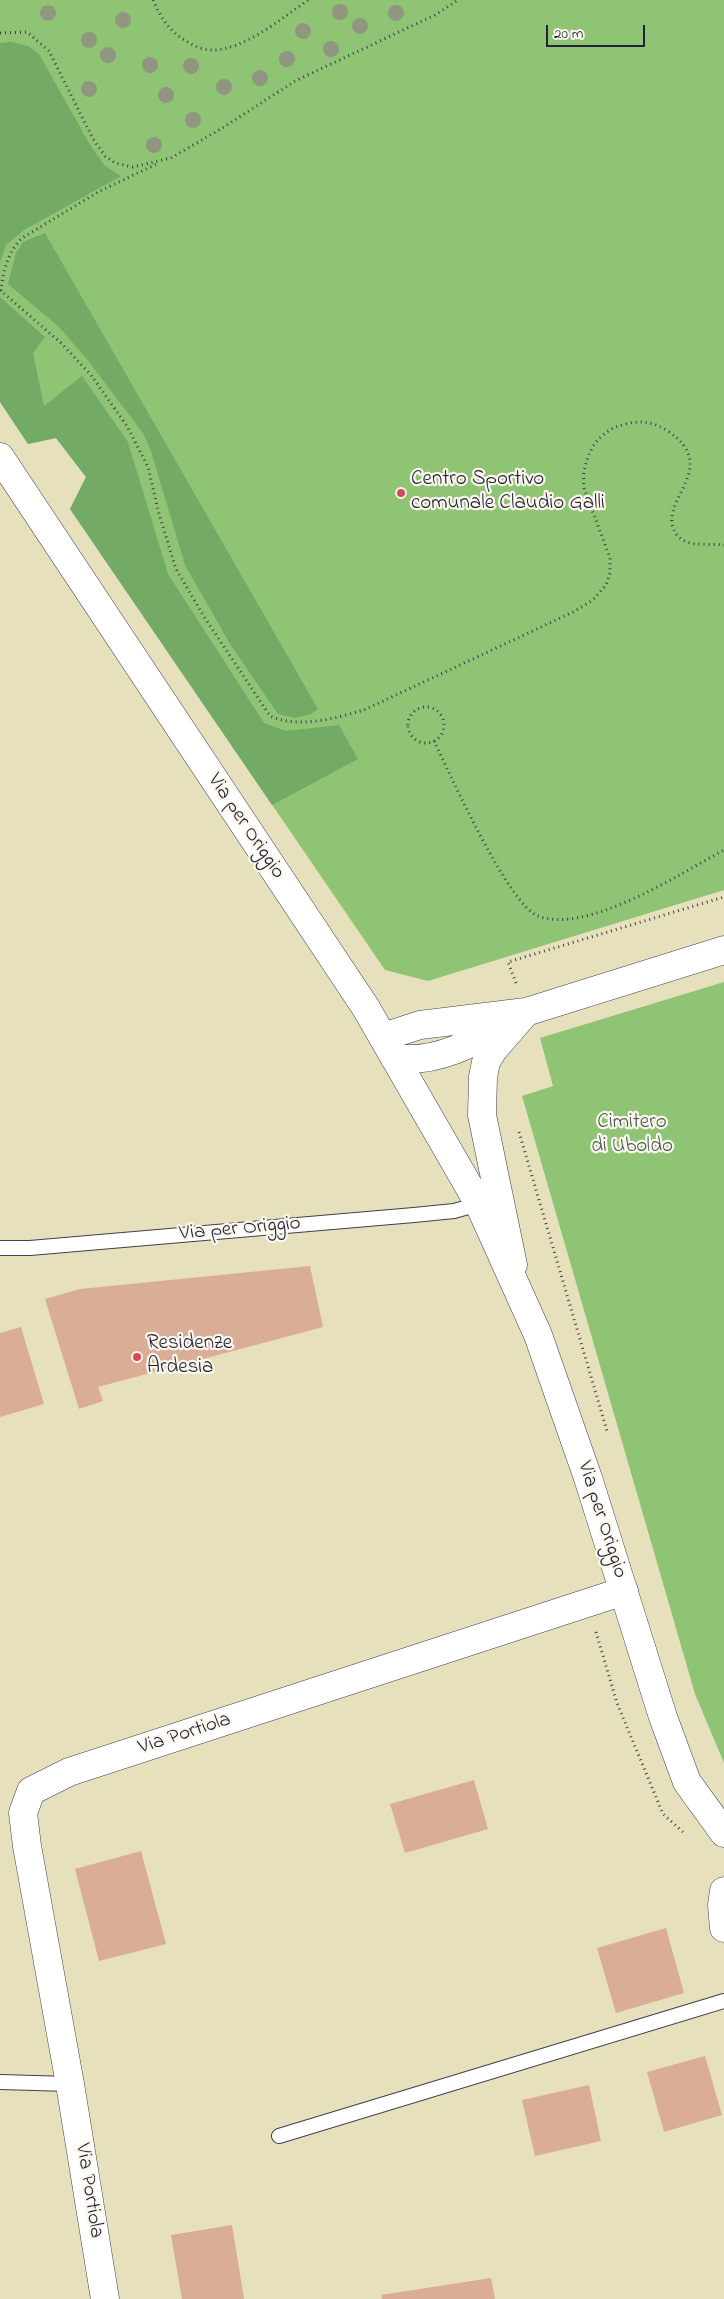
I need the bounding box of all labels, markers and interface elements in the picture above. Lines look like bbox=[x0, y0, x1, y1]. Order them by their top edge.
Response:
scale bar bbox=[549, 15, 648, 47]
text: 20 m bbox=[554, 23, 583, 45]
place label: Centro Sportivo comunale Claudio Galli bbox=[411, 468, 605, 518]
marker: Centro Sportivo comunale Claudio Galli bbox=[395, 487, 407, 499]
street label: Via per Origgio bbox=[201, 770, 289, 884]
park label: Cimitero di Uboldo bbox=[591, 1111, 673, 1161]
street label: Via per Origgio bbox=[178, 1212, 302, 1248]
place label: Residenze Ardesia bbox=[147, 1332, 232, 1382]
marker: Residenze Ardesia bbox=[131, 1351, 143, 1363]
street label: Via per Origgio bbox=[570, 1458, 632, 1582]
street label: Via Portiola bbox=[136, 1708, 234, 1762]
street label: Via Portiola bbox=[68, 2142, 108, 2240]

